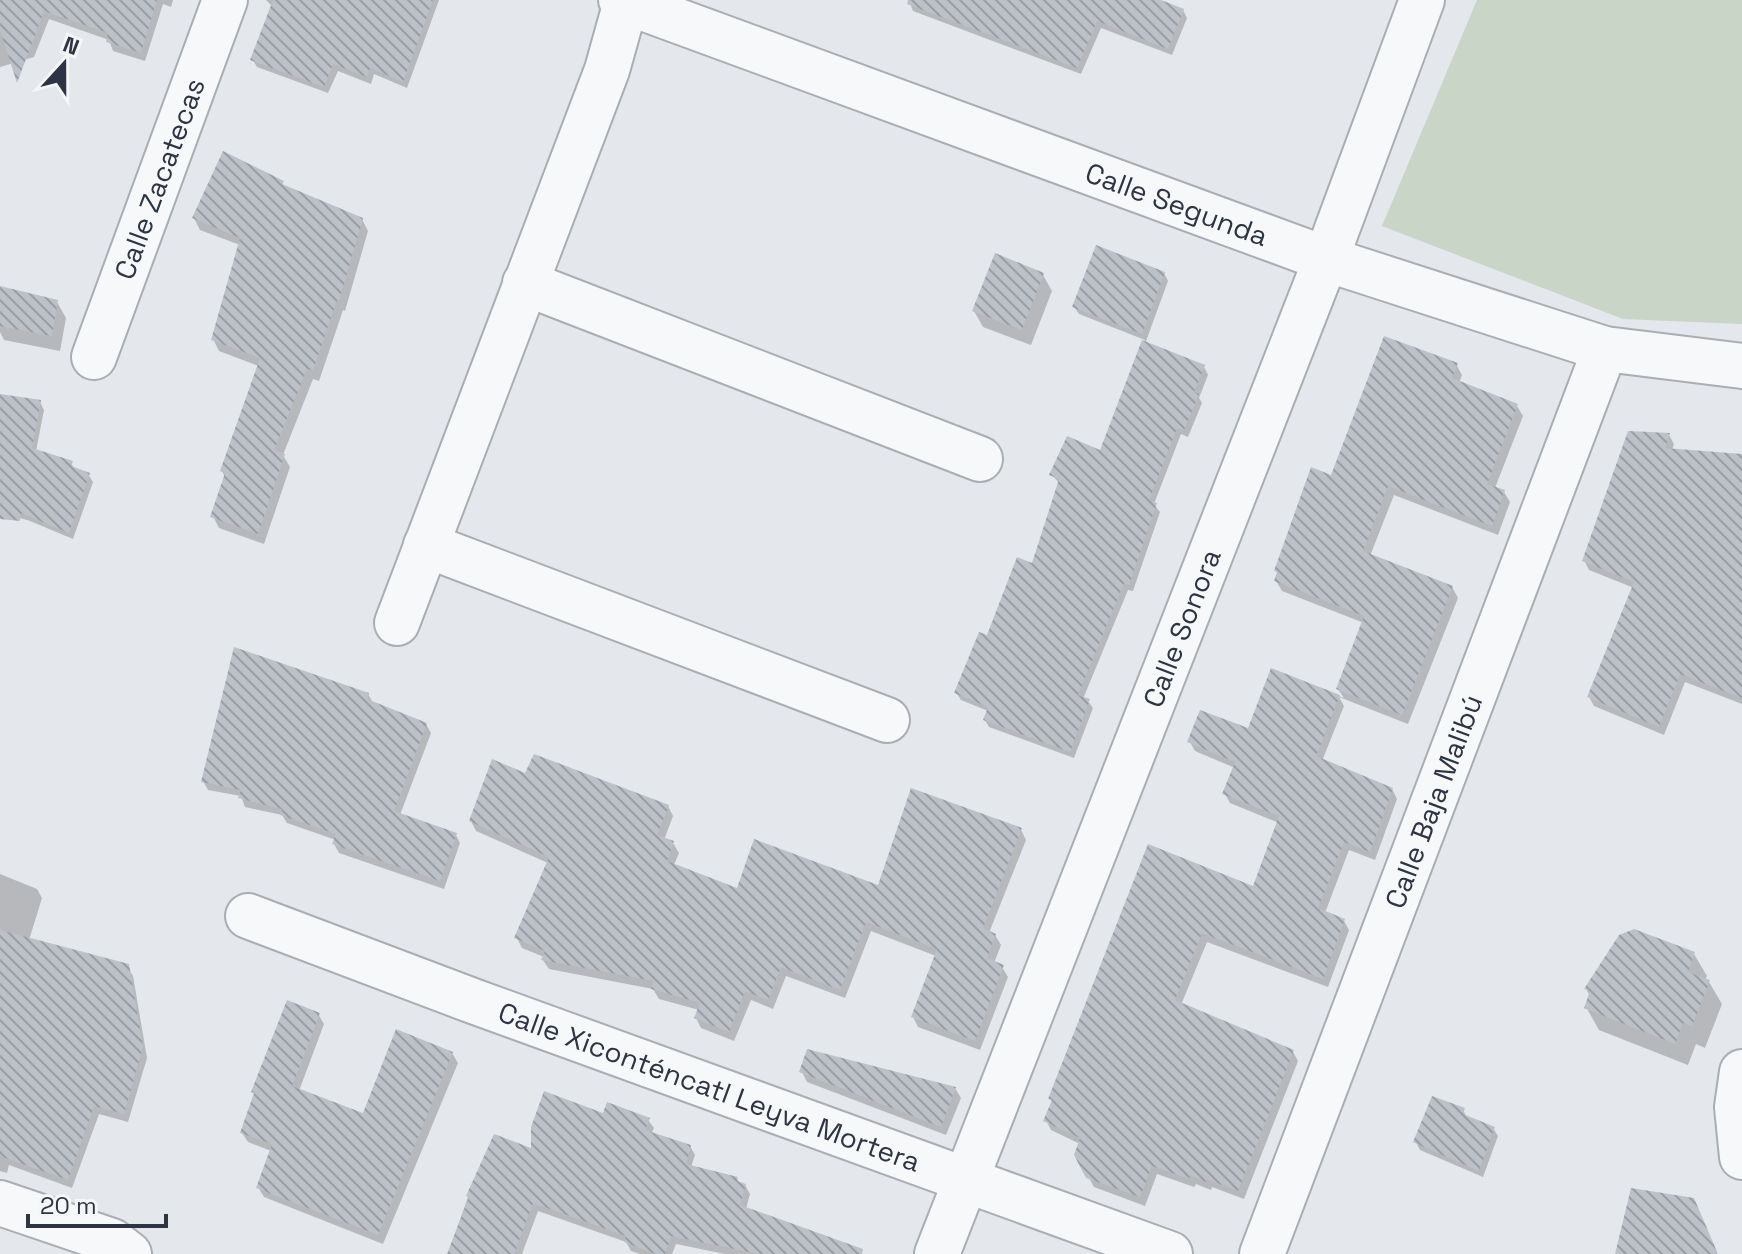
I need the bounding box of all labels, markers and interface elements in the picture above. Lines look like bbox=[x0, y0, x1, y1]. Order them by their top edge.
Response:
north arrow bbox=[24, 24, 104, 104]
text: N bbox=[59, 30, 83, 61]
street label: Calle Zacatecas bbox=[106, 73, 213, 284]
street label: Calle Segunda bbox=[1080, 154, 1273, 254]
street label: Calle Sonora bbox=[1135, 544, 1229, 712]
street label: Calle Baja Malibú bbox=[1377, 689, 1490, 913]
street label: Calle Xiconténcatl Leyva Mortera bbox=[493, 994, 925, 1180]
scale bar bbox=[28, 1178, 166, 1228]
text: 20 m bbox=[40, 1190, 97, 1221]

